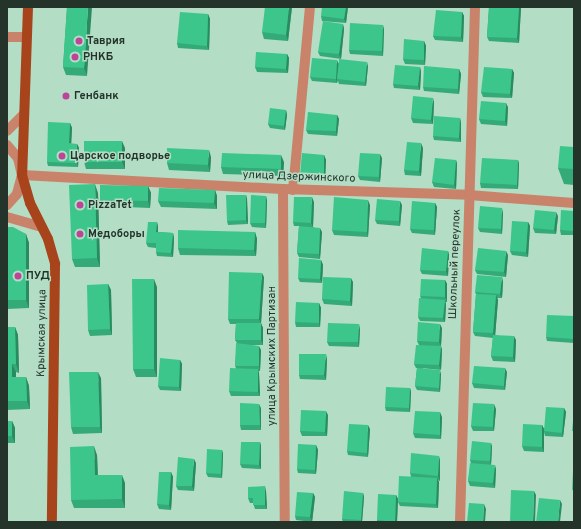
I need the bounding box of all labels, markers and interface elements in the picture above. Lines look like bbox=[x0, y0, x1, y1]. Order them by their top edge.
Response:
place label: Таврия bbox=[87, 34, 125, 48]
marker: Таврия bbox=[74, 36, 84, 46]
place label: РНКБ bbox=[83, 50, 113, 64]
marker: РНКБ bbox=[70, 52, 80, 62]
place label: Генбанк bbox=[74, 89, 119, 103]
marker: Генбанк bbox=[61, 91, 71, 101]
place label: Царское подворье bbox=[70, 149, 170, 163]
marker: Царское подворье bbox=[57, 151, 67, 161]
street label: улица Дзержинского bbox=[242, 168, 356, 186]
place label: PizzaTet bbox=[88, 198, 132, 212]
marker: PizzaTet bbox=[75, 200, 85, 210]
street label: Школьный переулок bbox=[446, 209, 464, 319]
place label: Медоборы bbox=[88, 227, 145, 241]
marker: Медоборы bbox=[75, 229, 85, 239]
place label: ПУД bbox=[26, 269, 50, 283]
marker: ПУД bbox=[13, 271, 23, 281]
street label: улица Крымских Партизан bbox=[265, 286, 279, 426]
street label: Крымская улица bbox=[35, 289, 49, 377]

